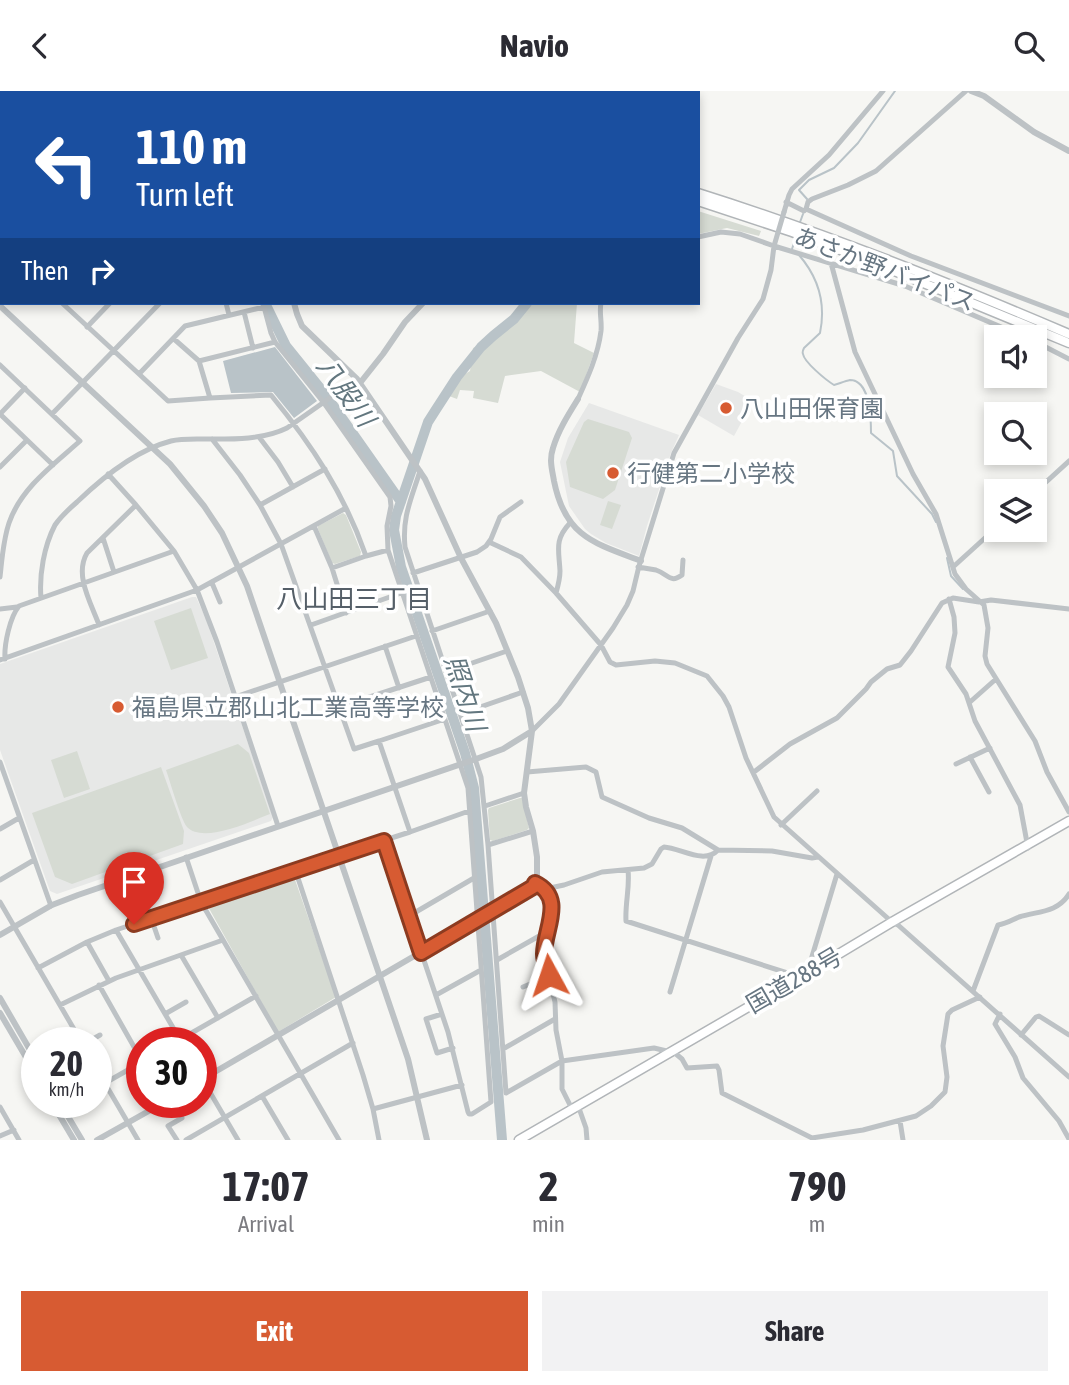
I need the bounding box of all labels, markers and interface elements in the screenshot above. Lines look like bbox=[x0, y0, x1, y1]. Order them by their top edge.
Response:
icon: back bbox=[21, 27, 59, 65]
text: Navio bbox=[500, 27, 569, 64]
icon: search bbox=[1010, 27, 1048, 65]
text: 110 m bbox=[136, 118, 247, 174]
icon: left bbox=[21, 119, 112, 210]
text: Turn left bbox=[136, 176, 234, 213]
street label: あさか野バイパス bbox=[791, 222, 979, 316]
icon: right bbox=[83, 252, 121, 290]
text: Then bbox=[21, 256, 69, 286]
map controls bbox=[984, 325, 1047, 542]
button: sound bbox=[984, 325, 1047, 388]
water label: 八股川 bbox=[311, 352, 383, 435]
place label: 八山田保育園 bbox=[740, 395, 884, 422]
marker: 八山田保育園 bbox=[718, 400, 734, 416]
button: search bbox=[984, 402, 1047, 465]
place label: 行健第二小学校 bbox=[627, 460, 795, 487]
marker: 行健第二小学校 bbox=[605, 465, 621, 481]
button: layers bbox=[984, 479, 1047, 542]
district label: 八山田三丁目 bbox=[276, 584, 432, 614]
water label: 照内川 bbox=[439, 651, 492, 738]
place label: 福島県立郡山北工業高等学校 bbox=[132, 694, 444, 721]
marker: 福島県立郡山北工業高等学校 bbox=[110, 699, 126, 715]
pin bbox=[104, 852, 164, 924]
icon: arrive bbox=[115, 863, 153, 901]
position arrow bbox=[512, 938, 586, 1012]
street label: 国道288号 bbox=[741, 942, 847, 1018]
speed limit sign: 30 bbox=[126, 1027, 217, 1118]
text: 20 bbox=[50, 1043, 83, 1083]
text: km/h bbox=[49, 1079, 84, 1100]
text: 17:07 bbox=[222, 1162, 310, 1210]
text: 2 bbox=[539, 1162, 558, 1210]
text: 790 bbox=[787, 1162, 847, 1210]
text: Arrival bbox=[238, 1211, 294, 1237]
text: min bbox=[532, 1211, 565, 1237]
text: m bbox=[809, 1211, 825, 1237]
button: Exit bbox=[21, 1291, 528, 1371]
button: Share bbox=[542, 1291, 1048, 1371]

